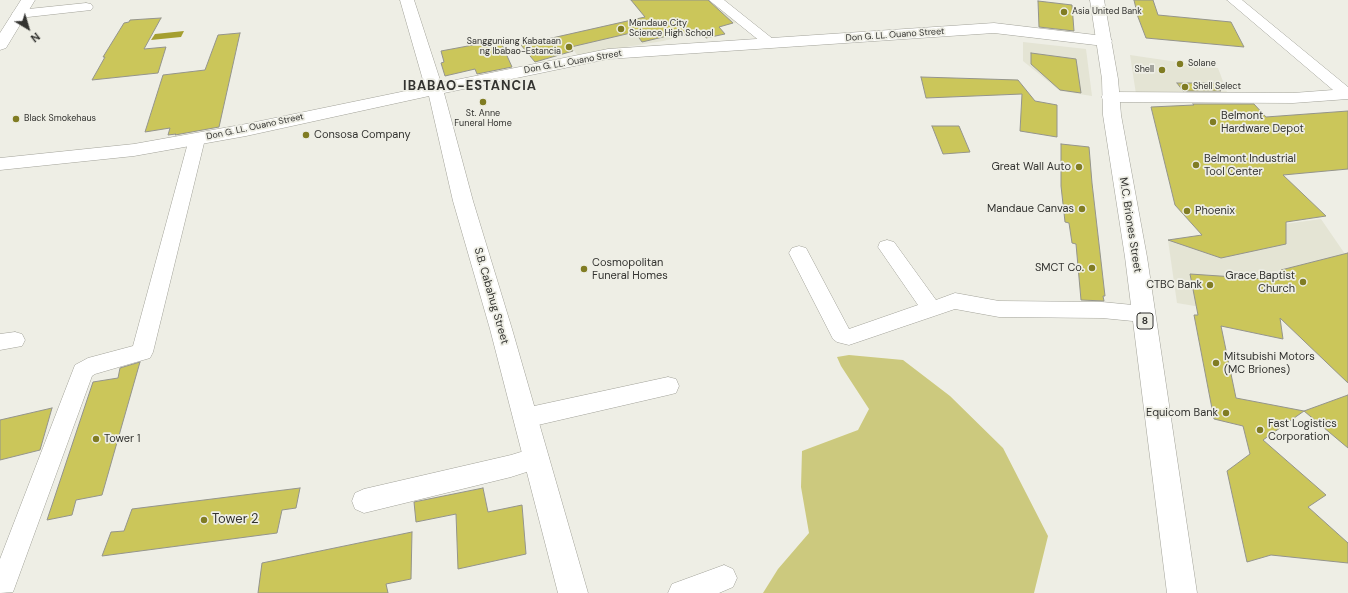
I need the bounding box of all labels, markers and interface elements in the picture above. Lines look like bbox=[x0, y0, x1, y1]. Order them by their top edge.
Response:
marker: Asia United Bank bbox=[1059, 7, 1069, 17]
place label: Asia United Bank bbox=[1072, 7, 1142, 17]
north arrow bbox=[8, 8, 48, 48]
place label: Mandaue City Science High School bbox=[629, 19, 714, 40]
marker: Mandaue City Science High School bbox=[616, 24, 626, 34]
street label: Don G. LL. Ouano Street bbox=[845, 26, 945, 44]
text: N bbox=[28, 29, 43, 45]
place label: Sangguniang Kabataan ng Ibabao-Estancia bbox=[467, 37, 561, 58]
marker: Sangguniang Kabataan ng Ibabao-Estancia bbox=[564, 42, 574, 52]
street label: Don G. LL. Ouano Street bbox=[523, 48, 623, 76]
marker: Solane bbox=[1175, 59, 1185, 69]
place label: Solane bbox=[1188, 59, 1216, 69]
place label: Shell bbox=[1134, 65, 1154, 75]
marker: Shell bbox=[1157, 65, 1167, 75]
district label: IBABAO-ESTANCIA bbox=[403, 79, 537, 95]
marker: Shell Select bbox=[1180, 82, 1190, 92]
place label: Shell Select bbox=[1193, 82, 1241, 92]
marker: St. Anne Funeral Home bbox=[478, 97, 488, 107]
place label: St. Anne Funeral Home bbox=[454, 109, 512, 130]
place label: Belmont Hardware Depot bbox=[1221, 109, 1304, 135]
street label: Don G. LL. Ouano Street bbox=[205, 111, 305, 143]
marker: Black Smokehaus bbox=[11, 114, 21, 124]
place label: Black Smokehaus bbox=[24, 114, 96, 124]
marker: Belmont Hardware Depot bbox=[1208, 117, 1218, 127]
place label: Consosa Company bbox=[314, 128, 411, 142]
marker: Consosa Company bbox=[301, 130, 311, 140]
place label: Belmont Industrial Tool Center bbox=[1204, 152, 1296, 178]
place label: Great Wall Auto bbox=[991, 160, 1071, 174]
marker: Belmont Industrial Tool Center bbox=[1191, 160, 1201, 170]
marker: Great Wall Auto bbox=[1074, 162, 1084, 172]
street label: M.C. Briones Street bbox=[1116, 176, 1144, 274]
place label: Mandaue Canvas bbox=[987, 202, 1074, 216]
marker: Mandaue Canvas bbox=[1077, 204, 1087, 214]
place label: Phoenix bbox=[1195, 204, 1235, 218]
marker: Phoenix bbox=[1182, 206, 1192, 216]
street label: S.B. Cabahug Street bbox=[471, 246, 511, 346]
place label: Cosmopolitan Funeral Homes bbox=[592, 256, 668, 282]
place label: SMCT Co. bbox=[1035, 261, 1084, 275]
marker: SMCT Co. bbox=[1087, 263, 1097, 273]
marker: Cosmopolitan Funeral Homes bbox=[579, 264, 589, 274]
place label: Grace Baptist Church bbox=[1225, 269, 1295, 295]
marker: Grace Baptist Church bbox=[1298, 277, 1308, 287]
place label: CTBC Bank bbox=[1146, 278, 1202, 292]
marker: CTBC Bank bbox=[1205, 280, 1215, 290]
road number: 8 bbox=[1137, 313, 1153, 329]
place label: Mitsubishi Motors (MC Briones) bbox=[1224, 350, 1315, 376]
marker: Mitsubishi Motors (MC Briones) bbox=[1211, 358, 1221, 368]
place label: Equicom Bank bbox=[1146, 406, 1218, 420]
marker: Equicom Bank bbox=[1221, 408, 1231, 418]
place label: Fast Logistics Corporation bbox=[1268, 417, 1337, 443]
marker: Fast Logistics Corporation bbox=[1255, 425, 1265, 435]
place label: Tower 1 bbox=[104, 432, 140, 446]
marker: Tower 1 bbox=[91, 434, 101, 444]
place label: Tower 2 bbox=[212, 512, 258, 528]
marker: Tower 2 bbox=[199, 515, 209, 525]

